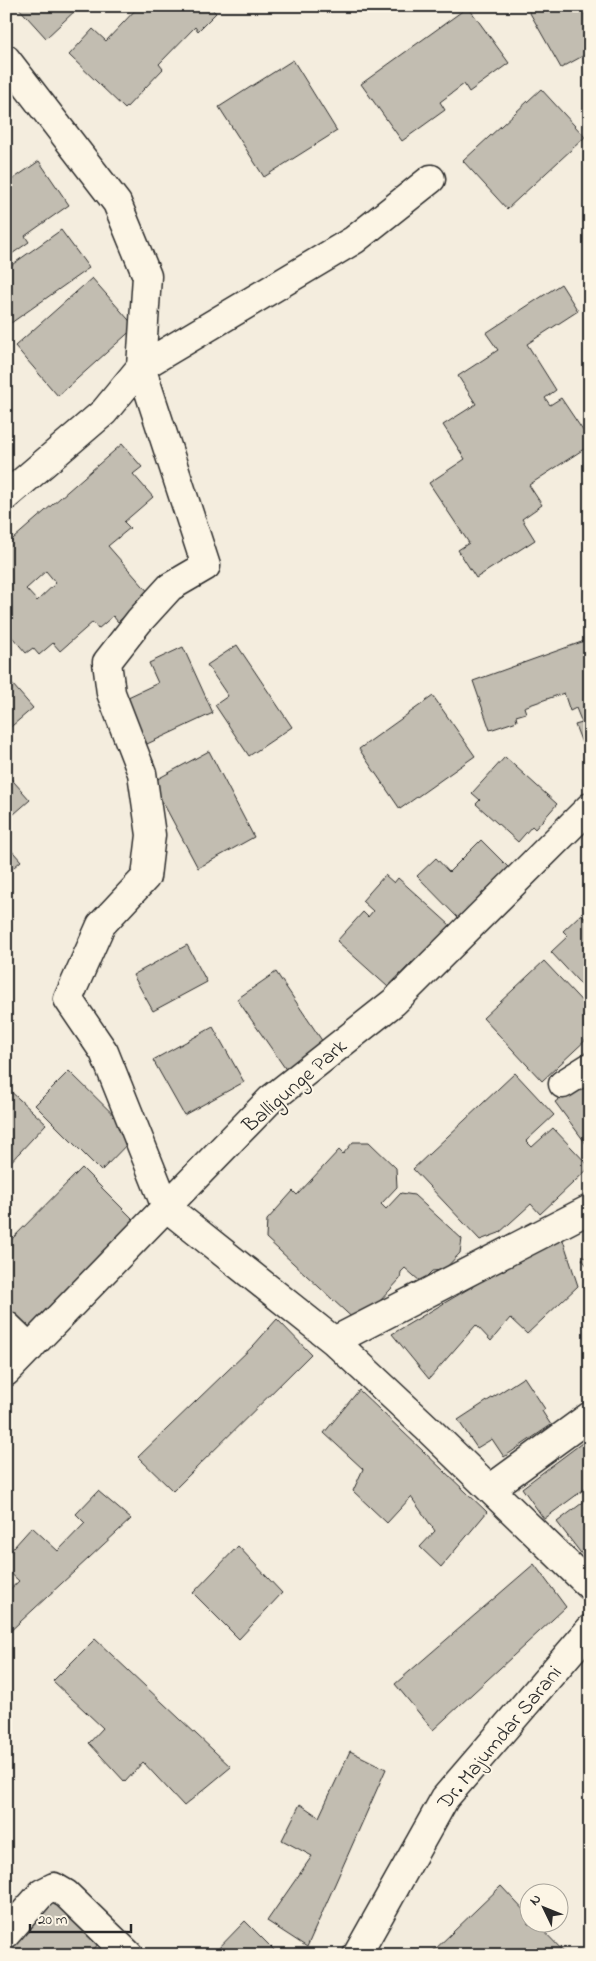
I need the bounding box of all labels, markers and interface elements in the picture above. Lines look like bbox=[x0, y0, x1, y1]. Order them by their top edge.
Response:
street label: Balligunge Park bbox=[236, 1032, 356, 1143]
street label: Dr. Majumdar Sarani bbox=[431, 1660, 570, 1818]
north arrow bbox=[518, 1884, 568, 1934]
text: N bbox=[525, 1890, 546, 1911]
scale bar bbox=[30, 1901, 131, 1933]
text: 20 m bbox=[38, 1909, 68, 1931]

